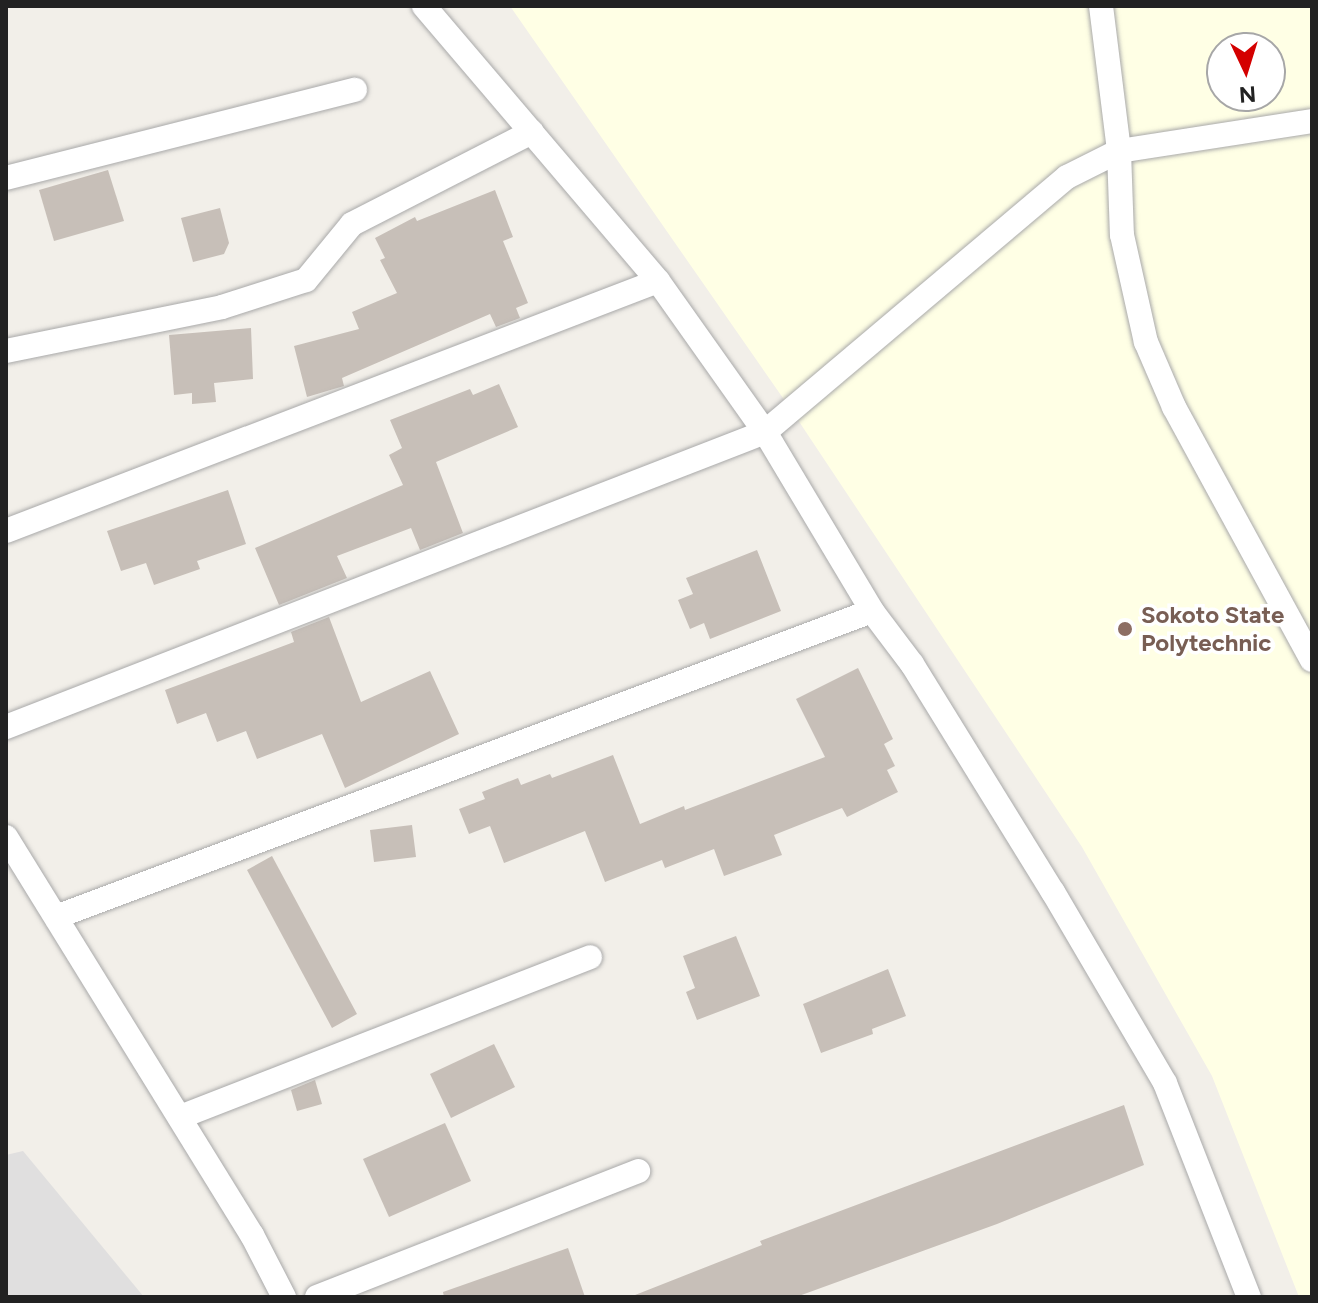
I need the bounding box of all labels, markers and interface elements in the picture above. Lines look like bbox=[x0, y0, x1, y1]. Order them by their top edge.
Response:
north arrow bbox=[1206, 32, 1286, 112]
text: N bbox=[1238, 80, 1257, 109]
place label: Sokoto State Polytechnic bbox=[1141, 601, 1284, 657]
marker: Sokoto State Polytechnic bbox=[1116, 620, 1134, 638]

